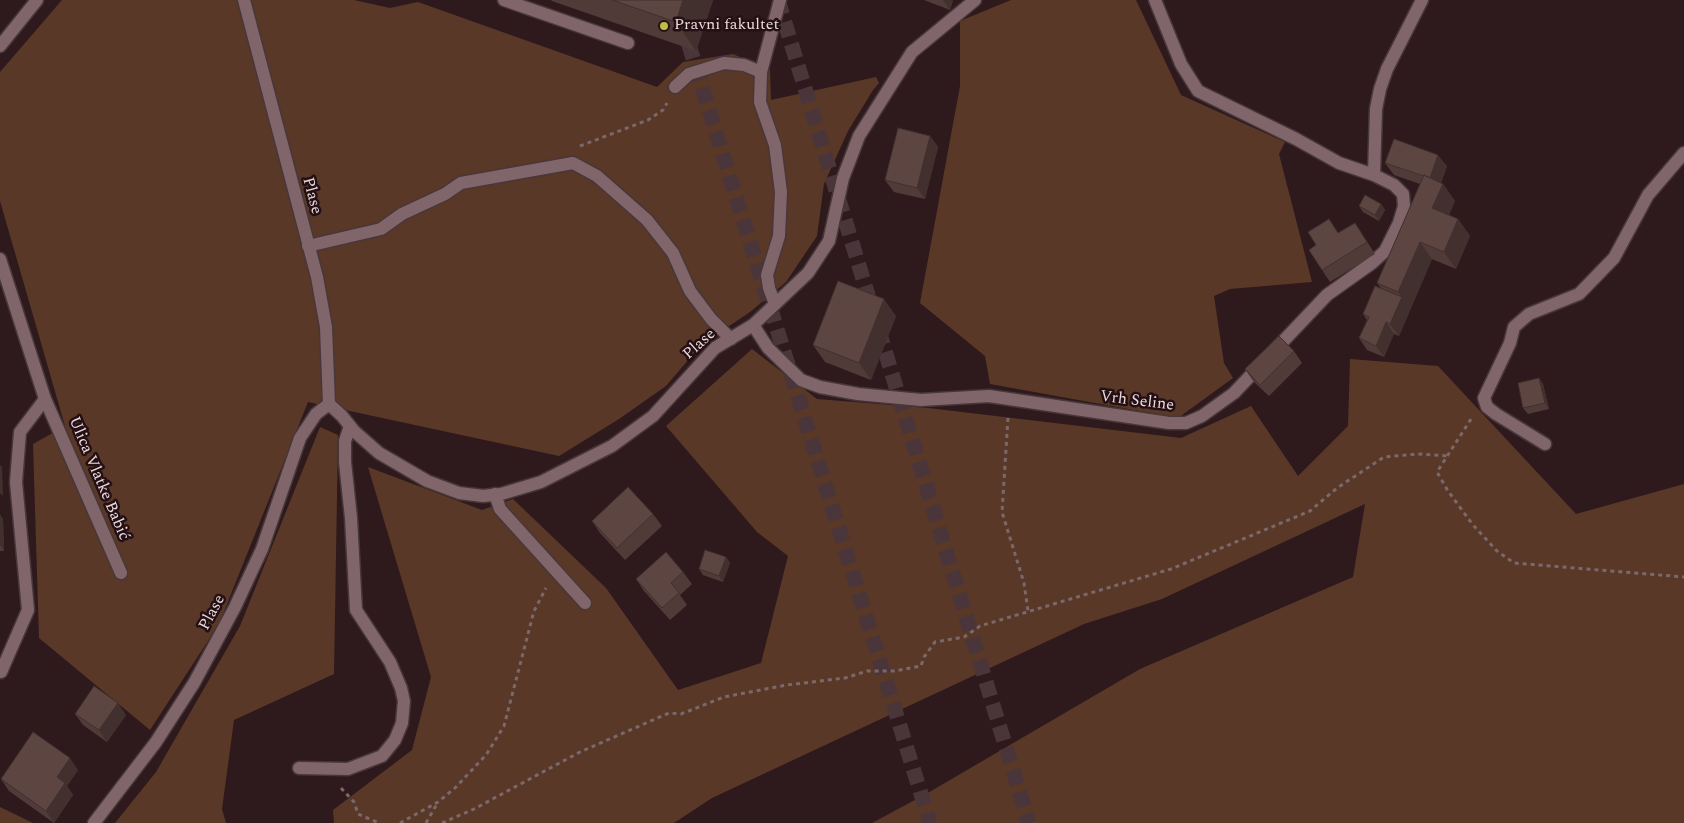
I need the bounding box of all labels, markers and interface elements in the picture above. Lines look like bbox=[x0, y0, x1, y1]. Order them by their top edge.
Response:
place label: Pravni fakultet bbox=[674, 16, 779, 36]
marker: Pravni fakultet bbox=[658, 20, 670, 32]
street label: Plase bbox=[297, 175, 325, 217]
street label: Plase bbox=[680, 325, 720, 365]
street label: Vrh Seline bbox=[1099, 388, 1175, 416]
street label: Ulica Vlatke Babić bbox=[63, 414, 133, 544]
street label: Plase bbox=[196, 592, 230, 634]

